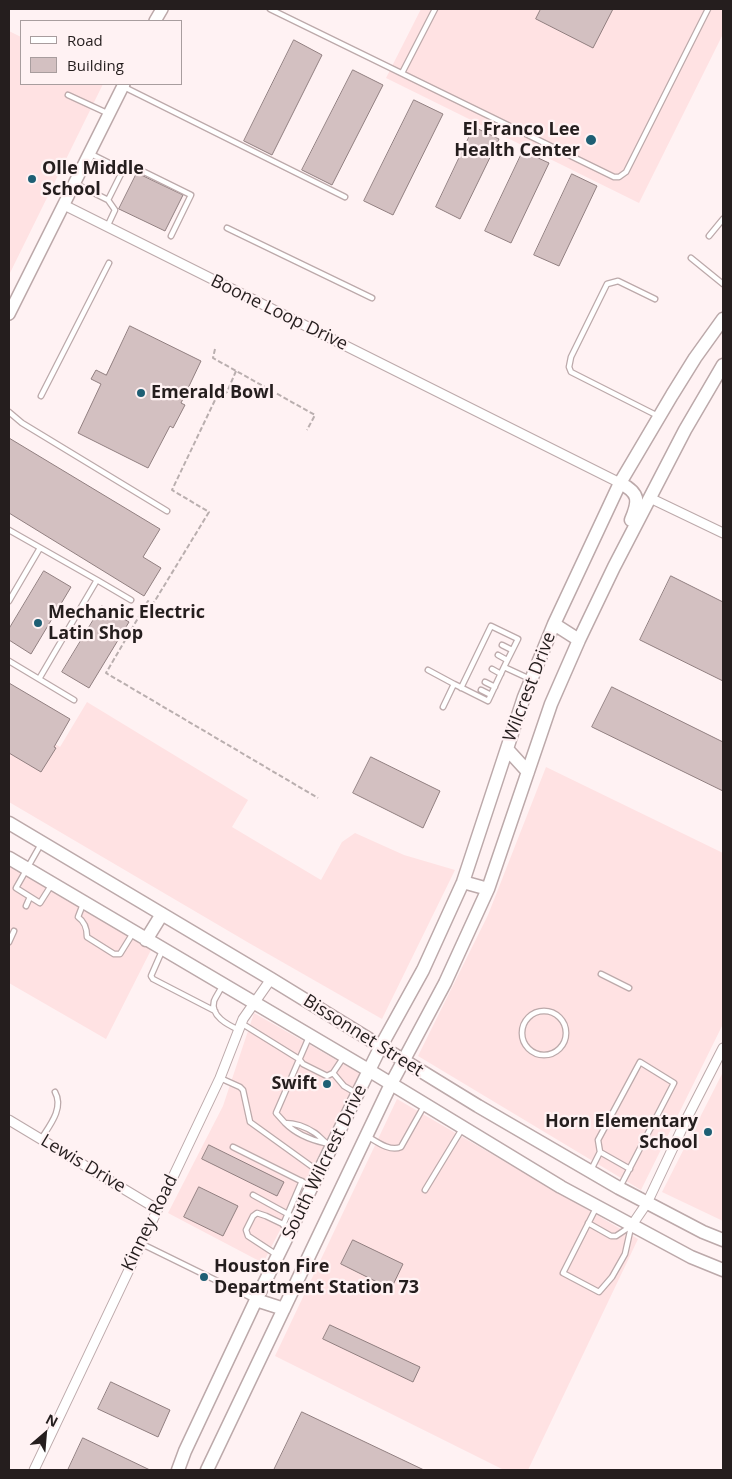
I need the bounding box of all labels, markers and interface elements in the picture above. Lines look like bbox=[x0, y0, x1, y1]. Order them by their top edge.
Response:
legend bbox=[20, 20, 182, 85]
text: Road bbox=[67, 30, 103, 50]
text: Building bbox=[67, 55, 124, 75]
place label: El Franco Lee Health Center bbox=[454, 119, 580, 162]
marker: El Franco Lee Health Center bbox=[584, 133, 598, 147]
place label: Olle Middle School bbox=[42, 158, 144, 200]
marker: Olle Middle School bbox=[26, 173, 38, 185]
street label: Boone Loop Drive bbox=[207, 270, 351, 356]
place label: Emerald Bowl bbox=[151, 382, 274, 404]
marker: Emerald Bowl bbox=[135, 387, 147, 399]
place label: Mechanic Electric Latin Shop bbox=[48, 602, 205, 644]
marker: Mechanic Electric Latin Shop bbox=[32, 617, 44, 629]
street label: Wilcrest Drive bbox=[499, 629, 561, 745]
street label: Bissonnet Street bbox=[299, 990, 427, 1082]
place label: Swift bbox=[271, 1073, 317, 1095]
marker: Swift bbox=[321, 1078, 333, 1090]
street label: South Wilcrest Drive bbox=[278, 1081, 372, 1243]
place label: Horn Elementary School bbox=[545, 1111, 698, 1154]
marker: Horn Elementary School bbox=[702, 1126, 714, 1138]
street label: Lewis Drive bbox=[37, 1130, 129, 1198]
street label: Kinney Road bbox=[117, 1171, 183, 1275]
place label: Houston Fire Department Station 73 bbox=[214, 1256, 419, 1298]
marker: Houston Fire Department Station 73 bbox=[198, 1271, 210, 1283]
north arrow bbox=[20, 1409, 70, 1459]
text: N bbox=[43, 1409, 61, 1431]

